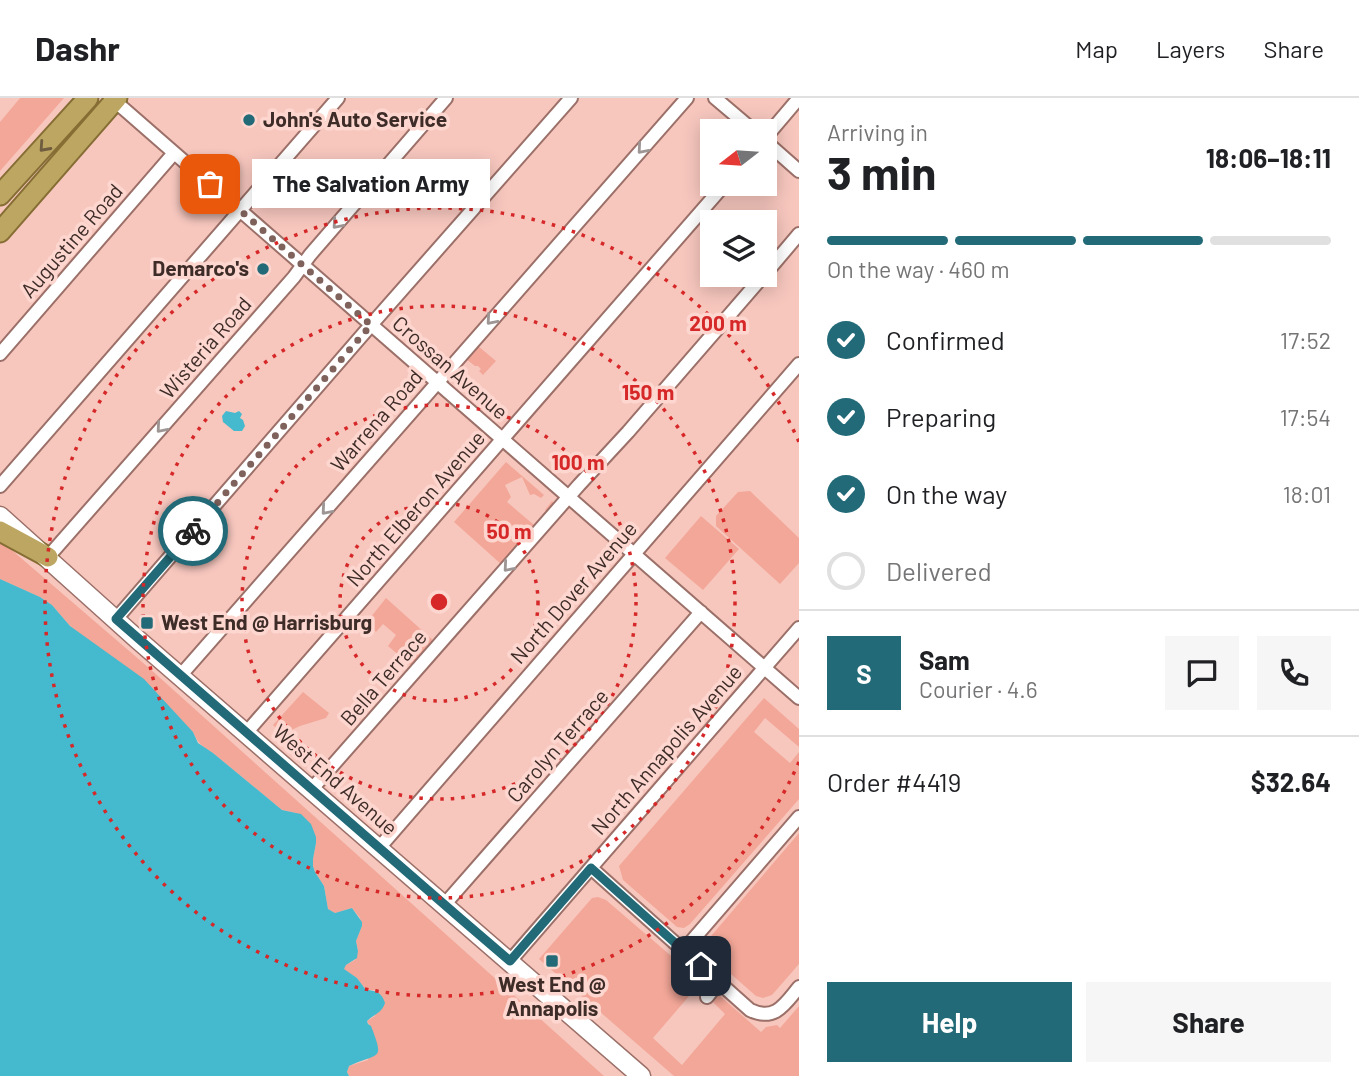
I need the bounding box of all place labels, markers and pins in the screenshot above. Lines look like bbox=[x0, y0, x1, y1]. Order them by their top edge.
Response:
place label: John's Auto Service bbox=[263, 106, 447, 131]
marker: John's Auto Service bbox=[241, 112, 257, 128]
pin bbox=[180, 154, 240, 214]
callout: The Salvation Army bbox=[252, 160, 490, 208]
place label: Demarco's bbox=[152, 255, 249, 280]
marker: Demarco's bbox=[255, 261, 271, 277]
centre of rings bbox=[427, 590, 451, 614]
place label: West End @ Harrisburg bbox=[161, 609, 372, 634]
marker: West End @ Harrisburg bbox=[139, 615, 155, 631]
pin bbox=[671, 936, 731, 996]
marker: West End @ Annapolis bbox=[544, 953, 560, 969]
place label: West End @ Annapolis bbox=[498, 971, 606, 1020]

